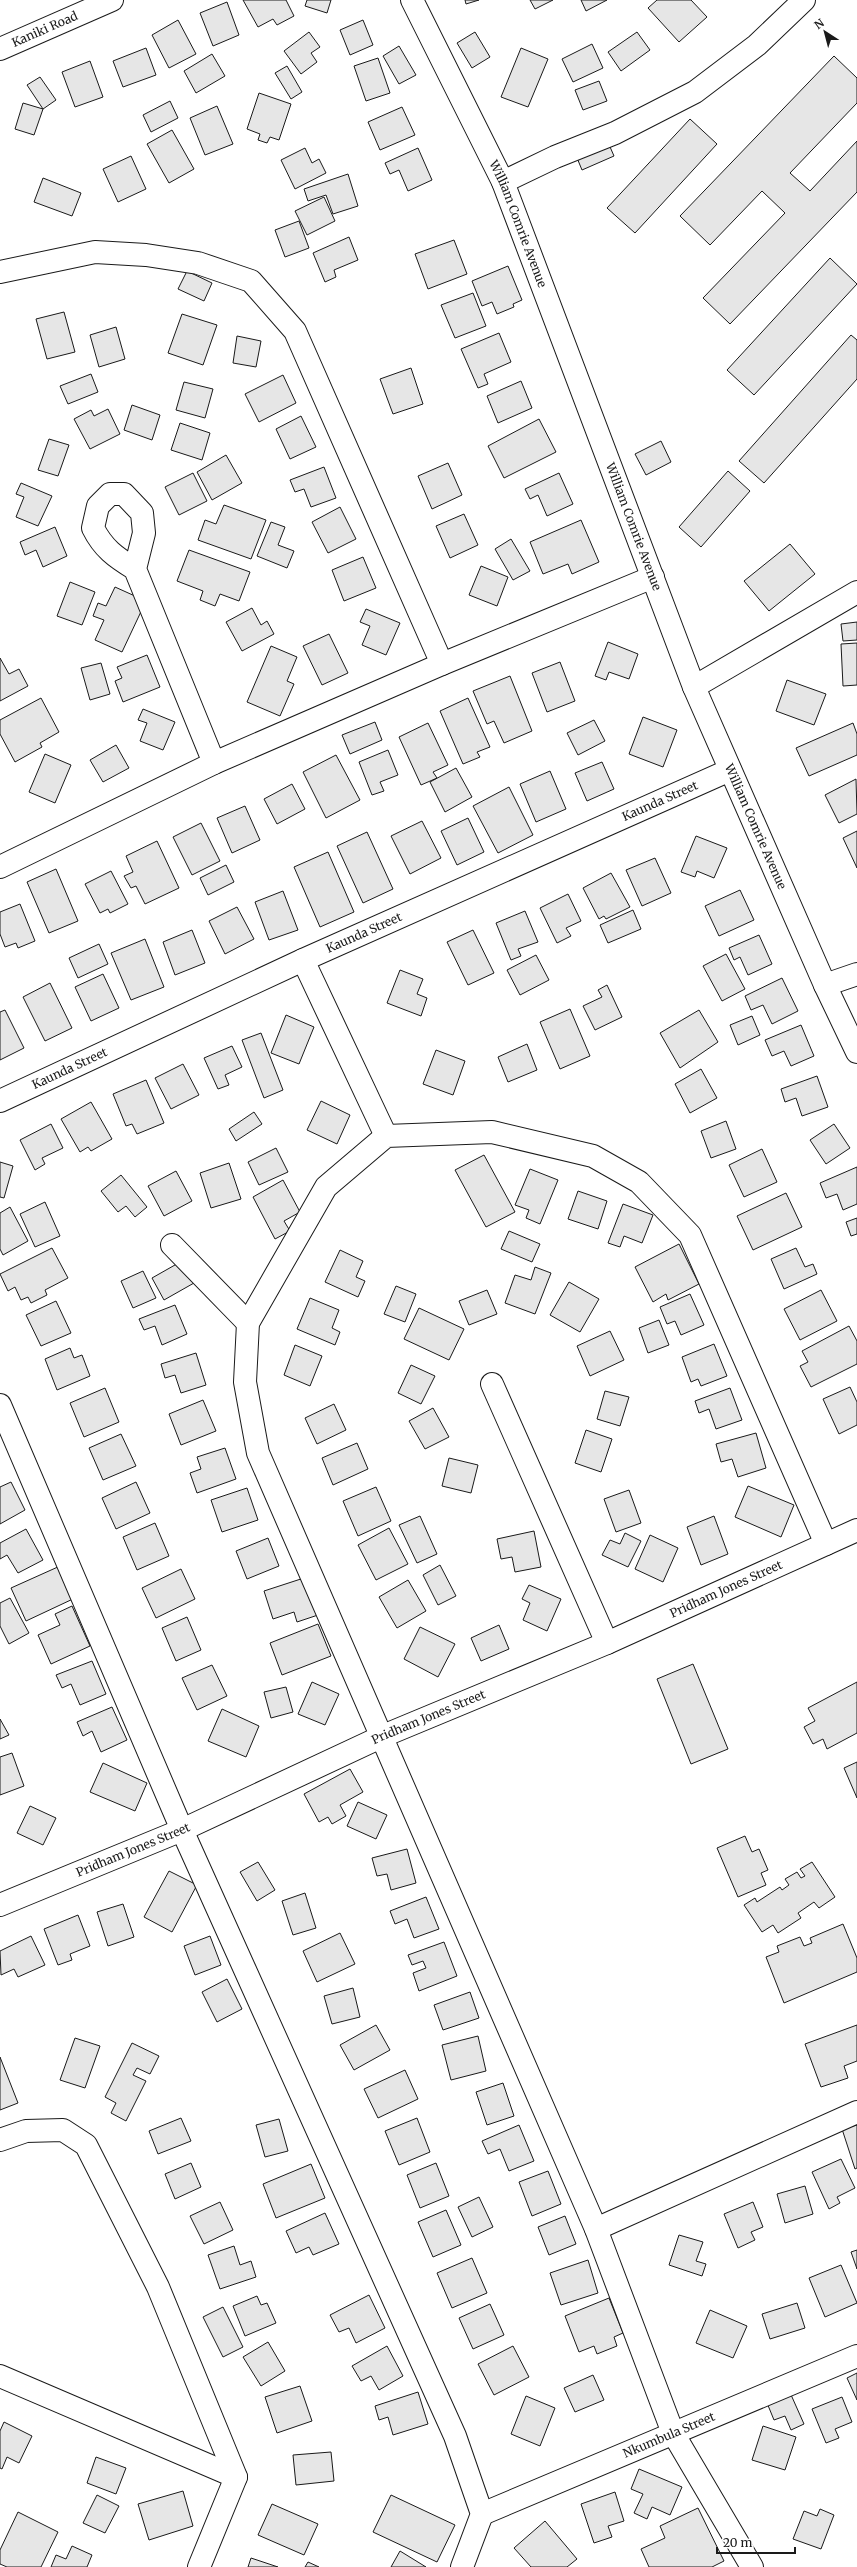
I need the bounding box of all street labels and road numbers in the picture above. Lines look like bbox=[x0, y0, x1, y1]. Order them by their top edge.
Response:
street label: Kaniki Road bbox=[9, 8, 80, 50]
street label: William Comrie Avenue bbox=[486, 157, 550, 289]
street label: William Comrie Avenue bbox=[602, 460, 665, 593]
street label: William Comrie Avenue bbox=[721, 761, 790, 892]
street label: Kaunda Street bbox=[620, 777, 700, 824]
street label: Kaunda Street bbox=[324, 909, 404, 956]
street label: Kaunda Street bbox=[30, 1044, 110, 1092]
street label: Pridham Jones Street bbox=[667, 1557, 785, 1621]
street label: Pridham Jones Street bbox=[369, 1686, 488, 1747]
street label: Pridham Jones Street bbox=[74, 1819, 193, 1880]
street label: Nkumbula Street bbox=[621, 2409, 717, 2461]

